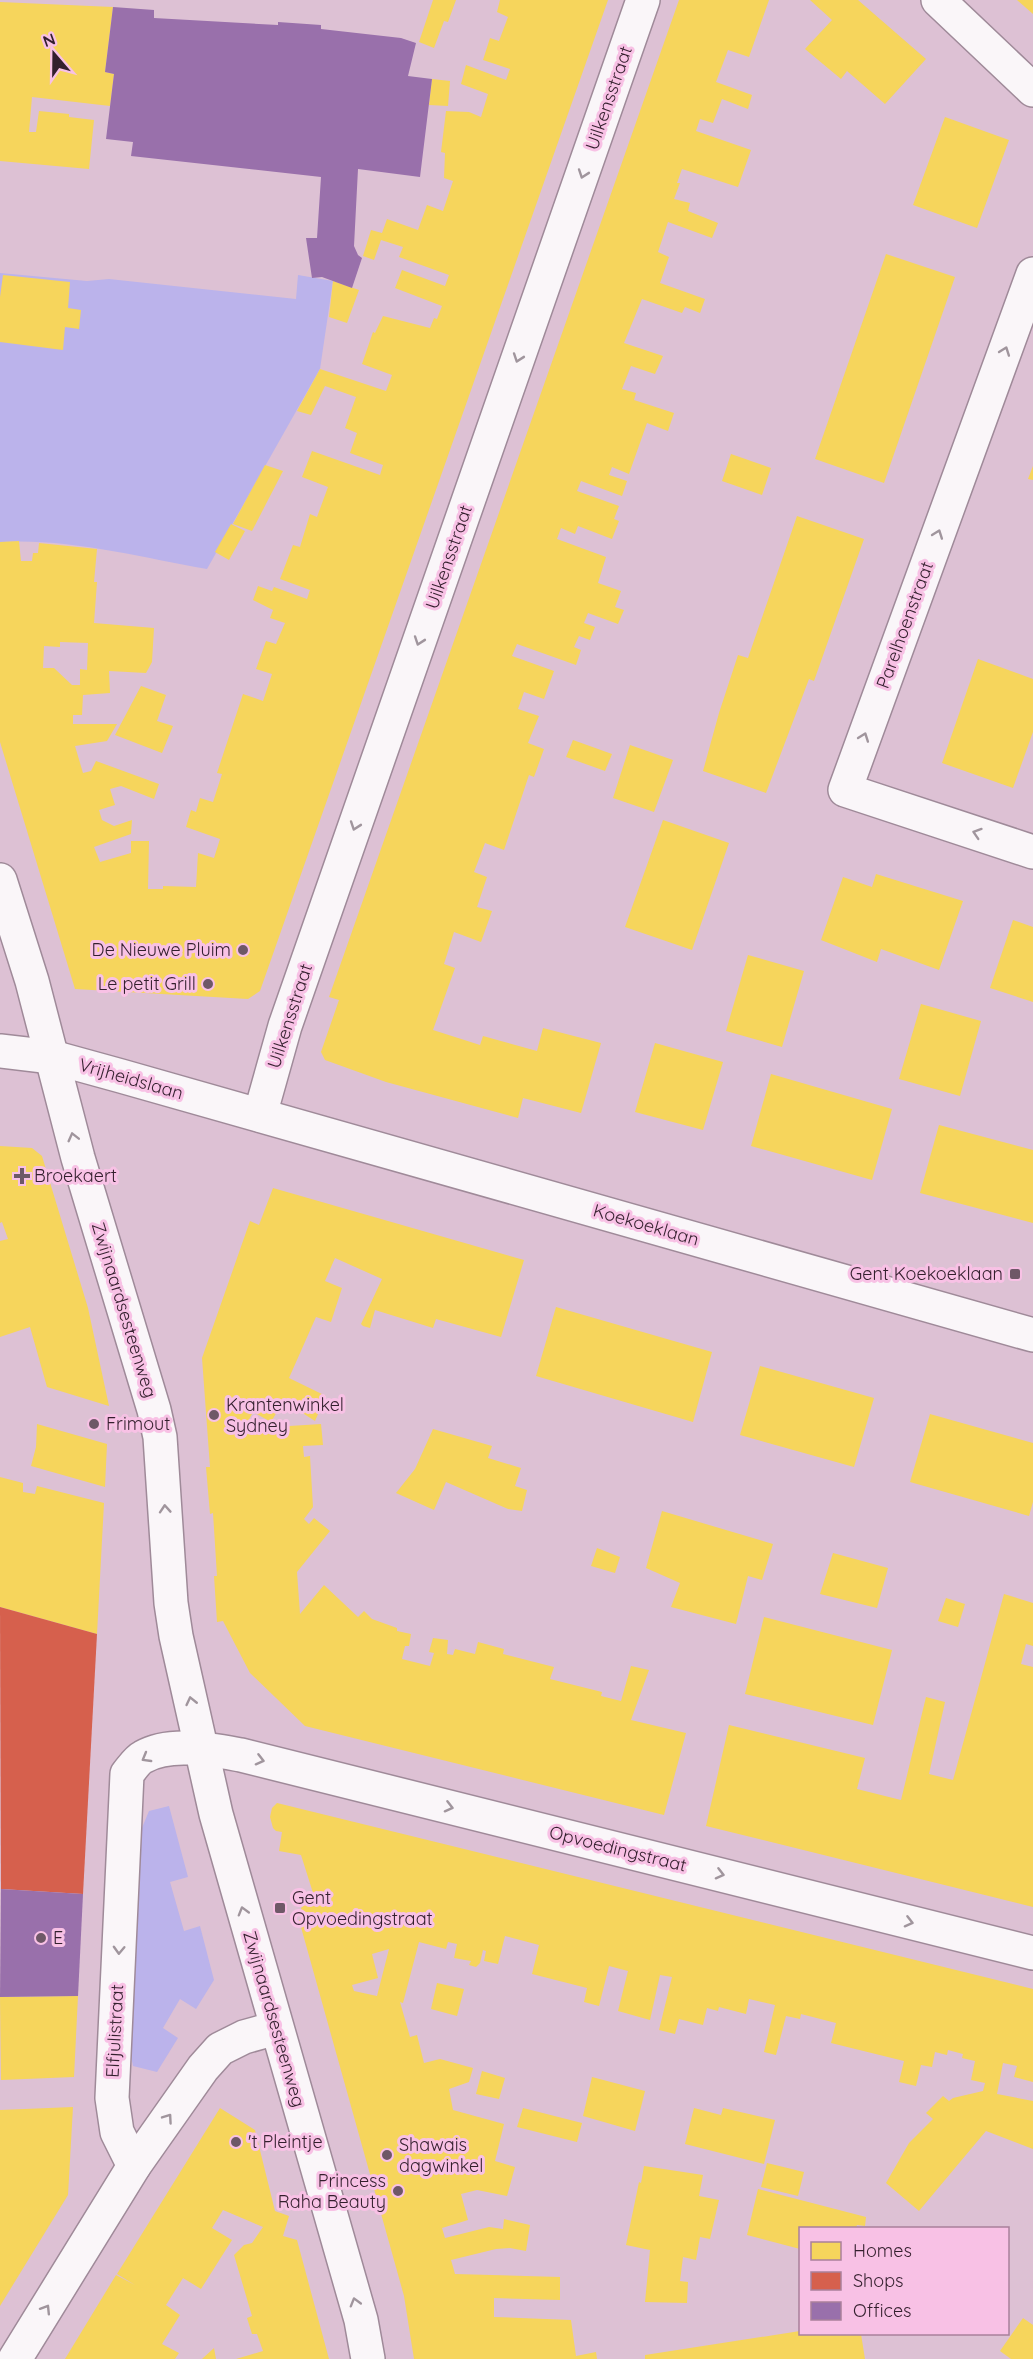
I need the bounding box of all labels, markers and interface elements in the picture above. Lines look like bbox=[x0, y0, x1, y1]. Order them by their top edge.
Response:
north arrow bbox=[24, 24, 84, 84]
text: N bbox=[40, 28, 58, 51]
street label: Uilkensstraat bbox=[580, 43, 637, 153]
one-way arrow bbox=[577, 168, 590, 179]
one-way arrow bbox=[998, 346, 1010, 357]
one-way arrow bbox=[513, 352, 526, 363]
street label: Uilkensstraat bbox=[420, 502, 477, 612]
one-way arrow bbox=[931, 530, 944, 540]
street label: Parelhoenstraat bbox=[871, 558, 938, 691]
one-way arrow bbox=[414, 636, 427, 646]
one-way arrow bbox=[857, 733, 870, 743]
one-way arrow bbox=[350, 820, 362, 831]
one-way arrow bbox=[972, 828, 983, 841]
place label: De Nieuwe Pluim bbox=[92, 938, 231, 961]
marker: De Nieuwe Pluim bbox=[236, 943, 250, 957]
street label: Uilkensstraat bbox=[262, 961, 317, 1071]
place label: Le petit Grill bbox=[98, 972, 196, 995]
marker: Le petit Grill bbox=[201, 977, 215, 991]
street label: Vrijheidslaan bbox=[76, 1053, 186, 1104]
one-way arrow bbox=[67, 1133, 80, 1143]
place label: Broekaert bbox=[34, 1164, 117, 1187]
marker: Broekaert bbox=[15, 1169, 29, 1183]
street label: Koekoeklaan bbox=[590, 1198, 702, 1251]
street label: Zwijnaardsesteenweg bbox=[87, 1219, 162, 1400]
place label: Gent Koekoeklaan bbox=[850, 1262, 1003, 1285]
marker: Gent Koekoeklaan bbox=[1008, 1267, 1022, 1281]
place label: Krantenwinkel Sydney bbox=[226, 1393, 344, 1437]
marker: Krantenwinkel Sydney bbox=[207, 1408, 221, 1422]
place label: Frimout bbox=[106, 1412, 170, 1435]
marker: Frimout bbox=[87, 1417, 101, 1431]
one-way arrow bbox=[158, 1504, 171, 1513]
one-way arrow bbox=[186, 1697, 199, 1707]
one-way arrow bbox=[142, 1751, 152, 1762]
one-way arrow bbox=[254, 1752, 264, 1765]
one-way arrow bbox=[444, 1799, 454, 1812]
street label: Opvoedingstraat bbox=[547, 1820, 689, 1877]
one-way arrow bbox=[714, 1867, 724, 1879]
place label: Gent Opvoedingstraat bbox=[292, 1886, 433, 1930]
marker: Gent Opvoedingstraat bbox=[273, 1901, 287, 1915]
one-way arrow bbox=[238, 1906, 250, 1917]
one-way arrow bbox=[903, 1914, 913, 1927]
place label: E bbox=[53, 1926, 63, 1949]
street label: Zwijnaardsesteenweg bbox=[238, 1928, 311, 2110]
marker: E bbox=[34, 1931, 48, 1945]
one-way arrow bbox=[112, 1945, 125, 1954]
street label: Elfjulistraat bbox=[101, 1984, 128, 2078]
one-way arrow bbox=[161, 2114, 172, 2125]
place label: 't Pleintje bbox=[248, 2130, 323, 2153]
place label: Shawais dagwinkel bbox=[399, 2133, 483, 2177]
marker: 't Pleintje bbox=[229, 2135, 243, 2149]
marker: Shawais dagwinkel bbox=[380, 2148, 394, 2162]
place label: Princess Raha Beauty bbox=[278, 2169, 386, 2213]
marker: Princess Raha Beauty bbox=[391, 2184, 405, 2198]
legend bbox=[799, 2227, 1009, 2335]
text: Homes bbox=[853, 2239, 912, 2262]
text: Shops bbox=[853, 2269, 904, 2292]
one-way arrow bbox=[350, 2297, 362, 2308]
text: Offices bbox=[853, 2299, 912, 2322]
one-way arrow bbox=[38, 2305, 50, 2315]

